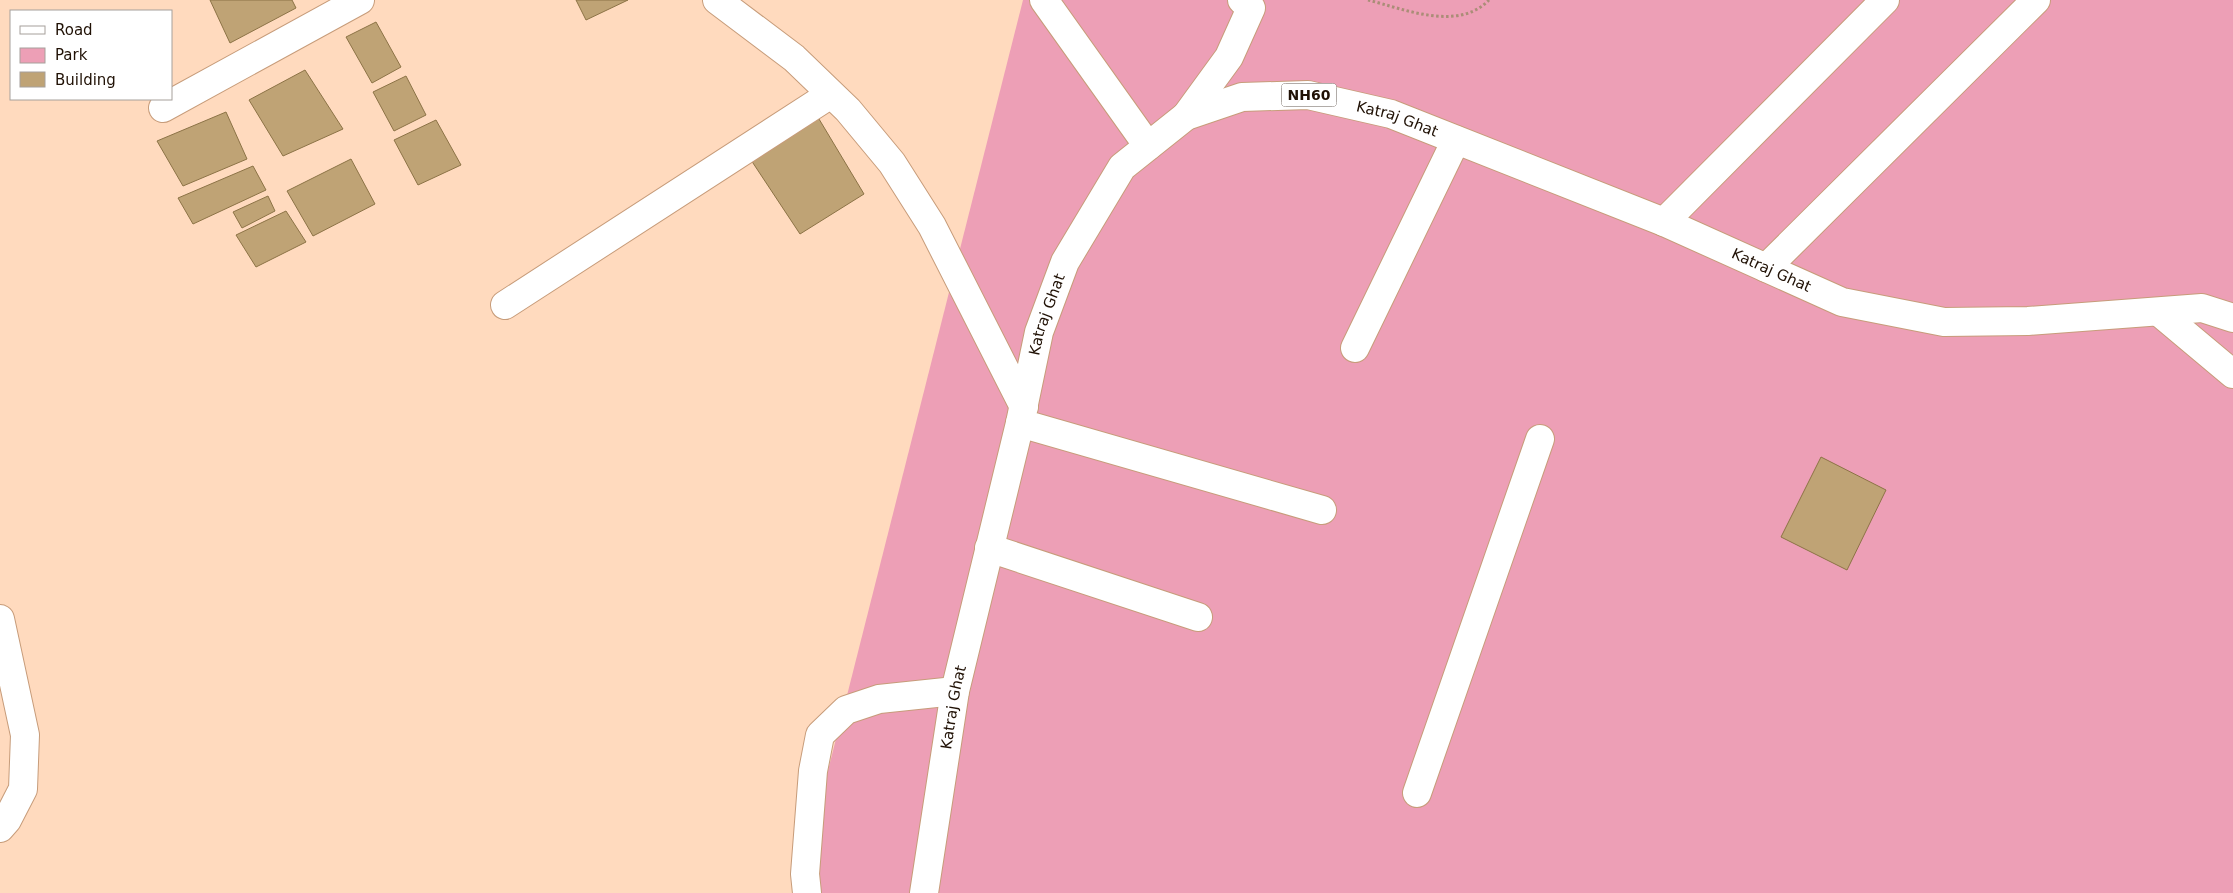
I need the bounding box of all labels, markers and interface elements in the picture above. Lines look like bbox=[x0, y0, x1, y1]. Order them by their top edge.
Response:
legend bbox=[10, 10, 172, 100]
text: Road bbox=[55, 21, 93, 39]
text: Park bbox=[55, 46, 88, 64]
text: Building bbox=[55, 71, 116, 89]
road number: NH60 bbox=[1282, 84, 1336, 106]
street label: Katraj Ghat bbox=[1355, 97, 1441, 141]
street label: Katraj Ghat bbox=[1729, 245, 1814, 296]
street label: Katraj Ghat bbox=[1025, 271, 1069, 357]
street label: Katraj Ghat bbox=[937, 663, 970, 751]

